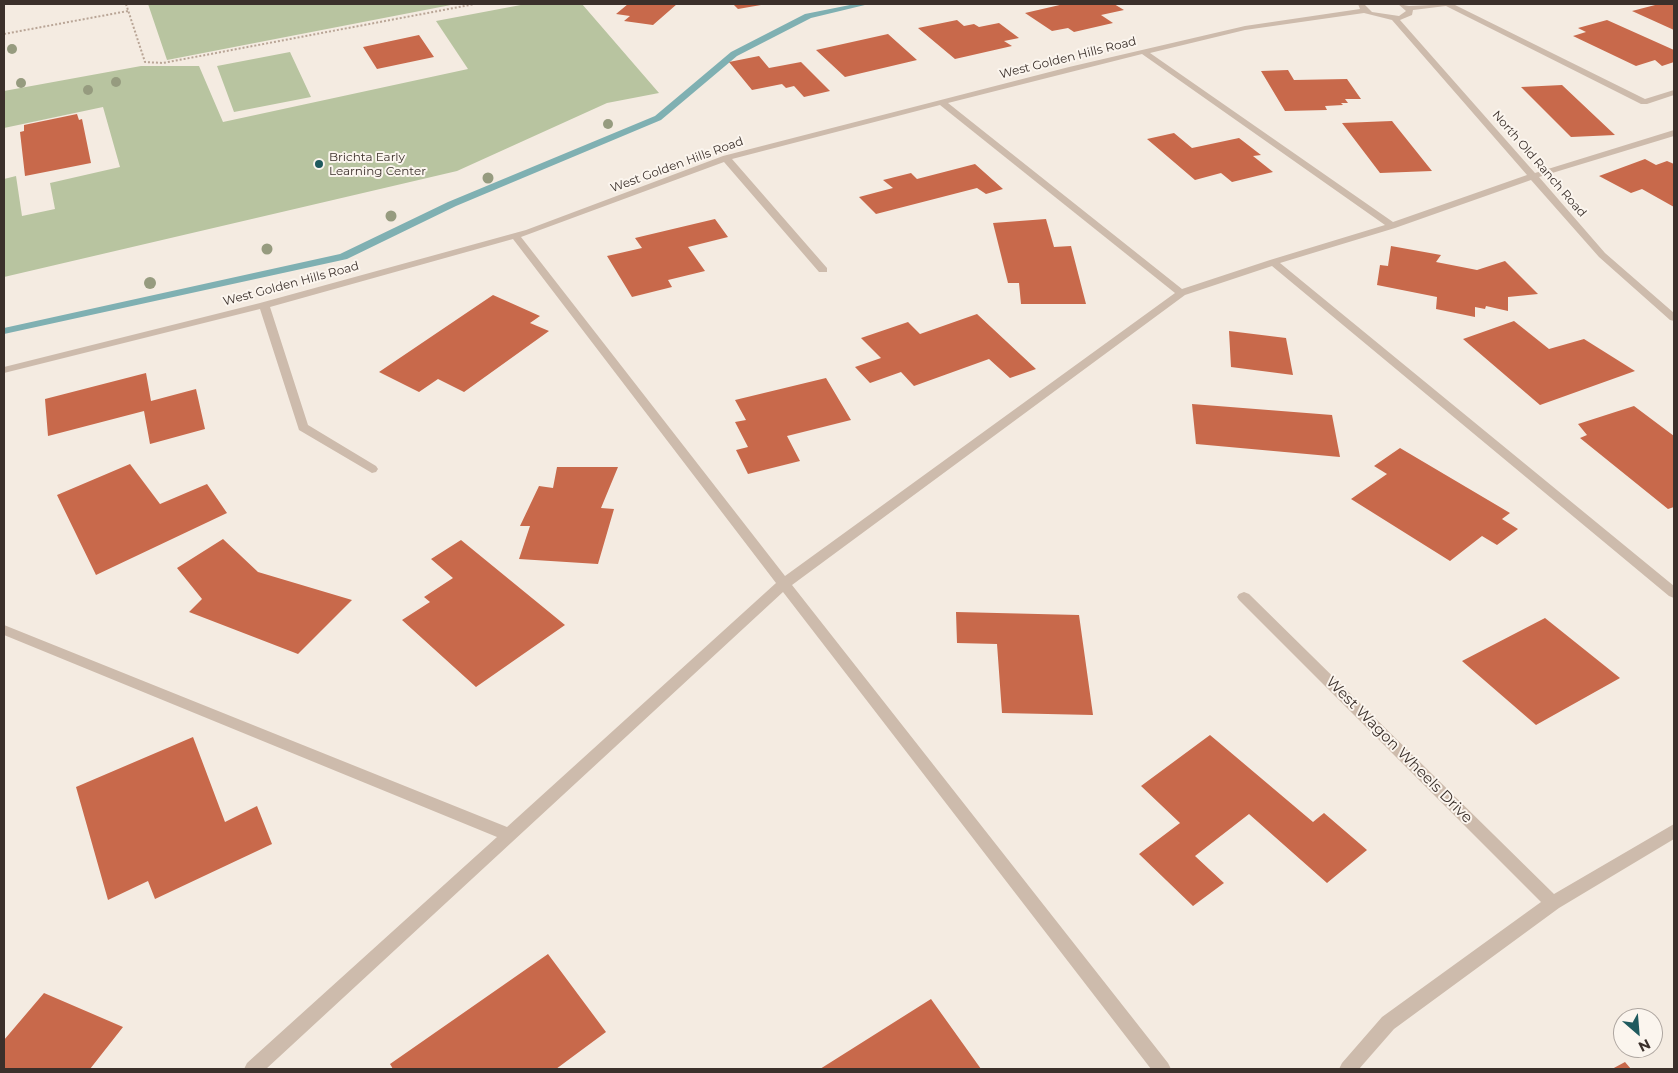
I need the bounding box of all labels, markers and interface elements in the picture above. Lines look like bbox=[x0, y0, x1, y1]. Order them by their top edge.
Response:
street label: West Golden Hills Road bbox=[998, 34, 1138, 82]
street label: North Old Ranch Road bbox=[1489, 108, 1589, 220]
street label: West Golden Hills Road bbox=[609, 134, 745, 196]
place label: Brichta Early Learning Center bbox=[329, 150, 426, 178]
marker: Brichta Early Learning Center bbox=[313, 158, 325, 170]
street label: West Golden Hills Road bbox=[221, 259, 361, 309]
street label: West Wagon Wheels Drive bbox=[1322, 673, 1476, 827]
north arrow bbox=[1613, 1008, 1663, 1058]
text: N bbox=[1635, 1035, 1653, 1056]

